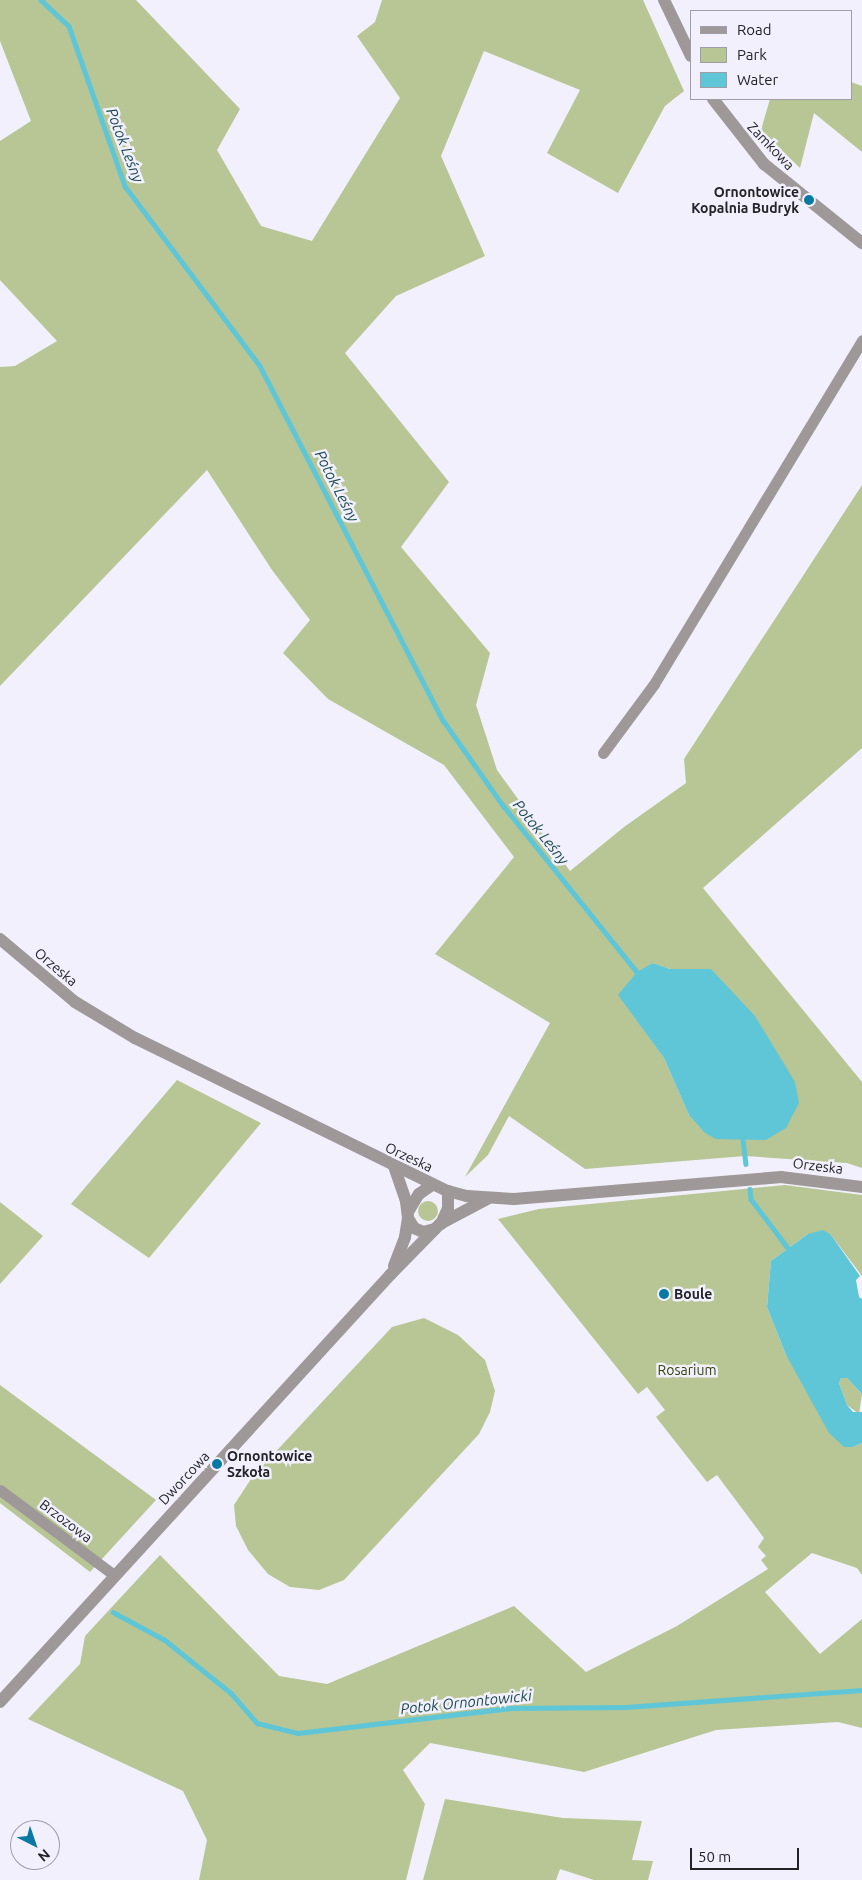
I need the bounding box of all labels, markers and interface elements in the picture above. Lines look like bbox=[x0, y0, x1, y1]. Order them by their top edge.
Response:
legend bbox=[690, 10, 852, 100]
text: Road bbox=[737, 21, 772, 38]
text: Park bbox=[737, 46, 767, 63]
text: Water bbox=[737, 71, 778, 88]
water label: Potok Leśny bbox=[103, 105, 147, 185]
street label: Zamkowa bbox=[744, 119, 798, 173]
place label: Ornontowice Kopalnia Budryk bbox=[691, 184, 799, 216]
marker: Ornontowice Kopalnia Budryk bbox=[803, 194, 815, 206]
water label: Potok Leśny bbox=[311, 447, 363, 525]
water label: Potok Leśny bbox=[509, 796, 573, 868]
street label: Orzeska bbox=[31, 944, 81, 990]
street label: Orzeska bbox=[383, 1139, 435, 1175]
street label: Orzeska bbox=[792, 1155, 844, 1177]
place label: Boule bbox=[674, 1286, 712, 1302]
marker: Boule bbox=[658, 1288, 670, 1300]
park label: Rosarium bbox=[658, 1362, 716, 1378]
street label: Dworcowa bbox=[155, 1448, 213, 1508]
place label: Ornontowice Szkoła bbox=[227, 1448, 312, 1480]
marker: Ornontowice Szkoła bbox=[211, 1458, 223, 1470]
street label: Brzozowa bbox=[37, 1496, 95, 1546]
water label: Potok Ornontowicki bbox=[399, 1686, 533, 1718]
north arrow bbox=[10, 1820, 60, 1870]
scale bar bbox=[692, 1838, 801, 1870]
text: N bbox=[35, 1846, 53, 1865]
text: 50 m bbox=[698, 1848, 731, 1865]

